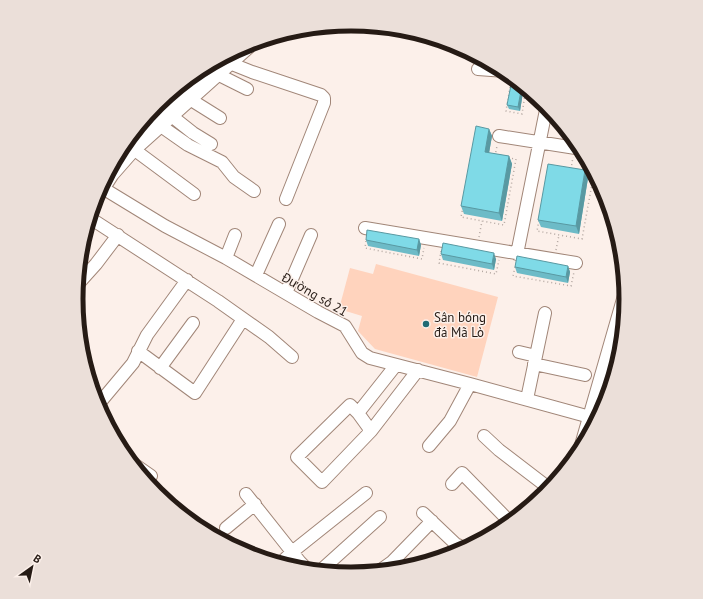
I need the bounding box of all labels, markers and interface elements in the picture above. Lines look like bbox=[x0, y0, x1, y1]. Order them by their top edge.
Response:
street label: Đường số 21 bbox=[278, 268, 351, 320]
place label: Sân bóng đá Mã Lò bbox=[434, 309, 486, 341]
marker: Sân bóng đá Mã Lò bbox=[421, 319, 431, 329]
north arrow bbox=[12, 547, 52, 587]
text: B bbox=[31, 551, 44, 567]

